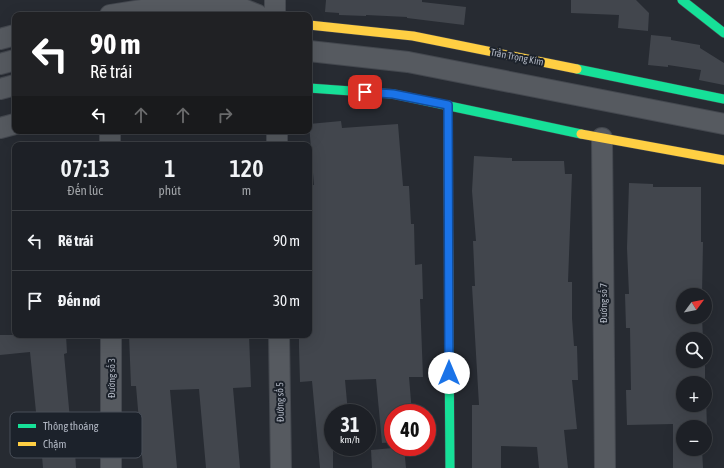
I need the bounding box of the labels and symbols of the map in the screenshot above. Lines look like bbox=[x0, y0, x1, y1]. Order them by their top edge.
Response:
street label: Trần Trọng Kim bbox=[490, 46, 544, 68]
pin bbox=[348, 75, 382, 109]
street label: Đường số 7 bbox=[598, 283, 609, 323]
north arrow bbox=[676, 288, 712, 324]
position arrow bbox=[428, 352, 470, 394]
street label: Đường số 3 bbox=[106, 358, 117, 398]
street label: Đường số 5 bbox=[274, 382, 286, 422]
speed limit sign: 40 bbox=[384, 404, 436, 456]
legend bbox=[10, 412, 142, 458]
text: Thông thoáng bbox=[43, 420, 99, 432]
text: Chậm bbox=[43, 438, 66, 451]

